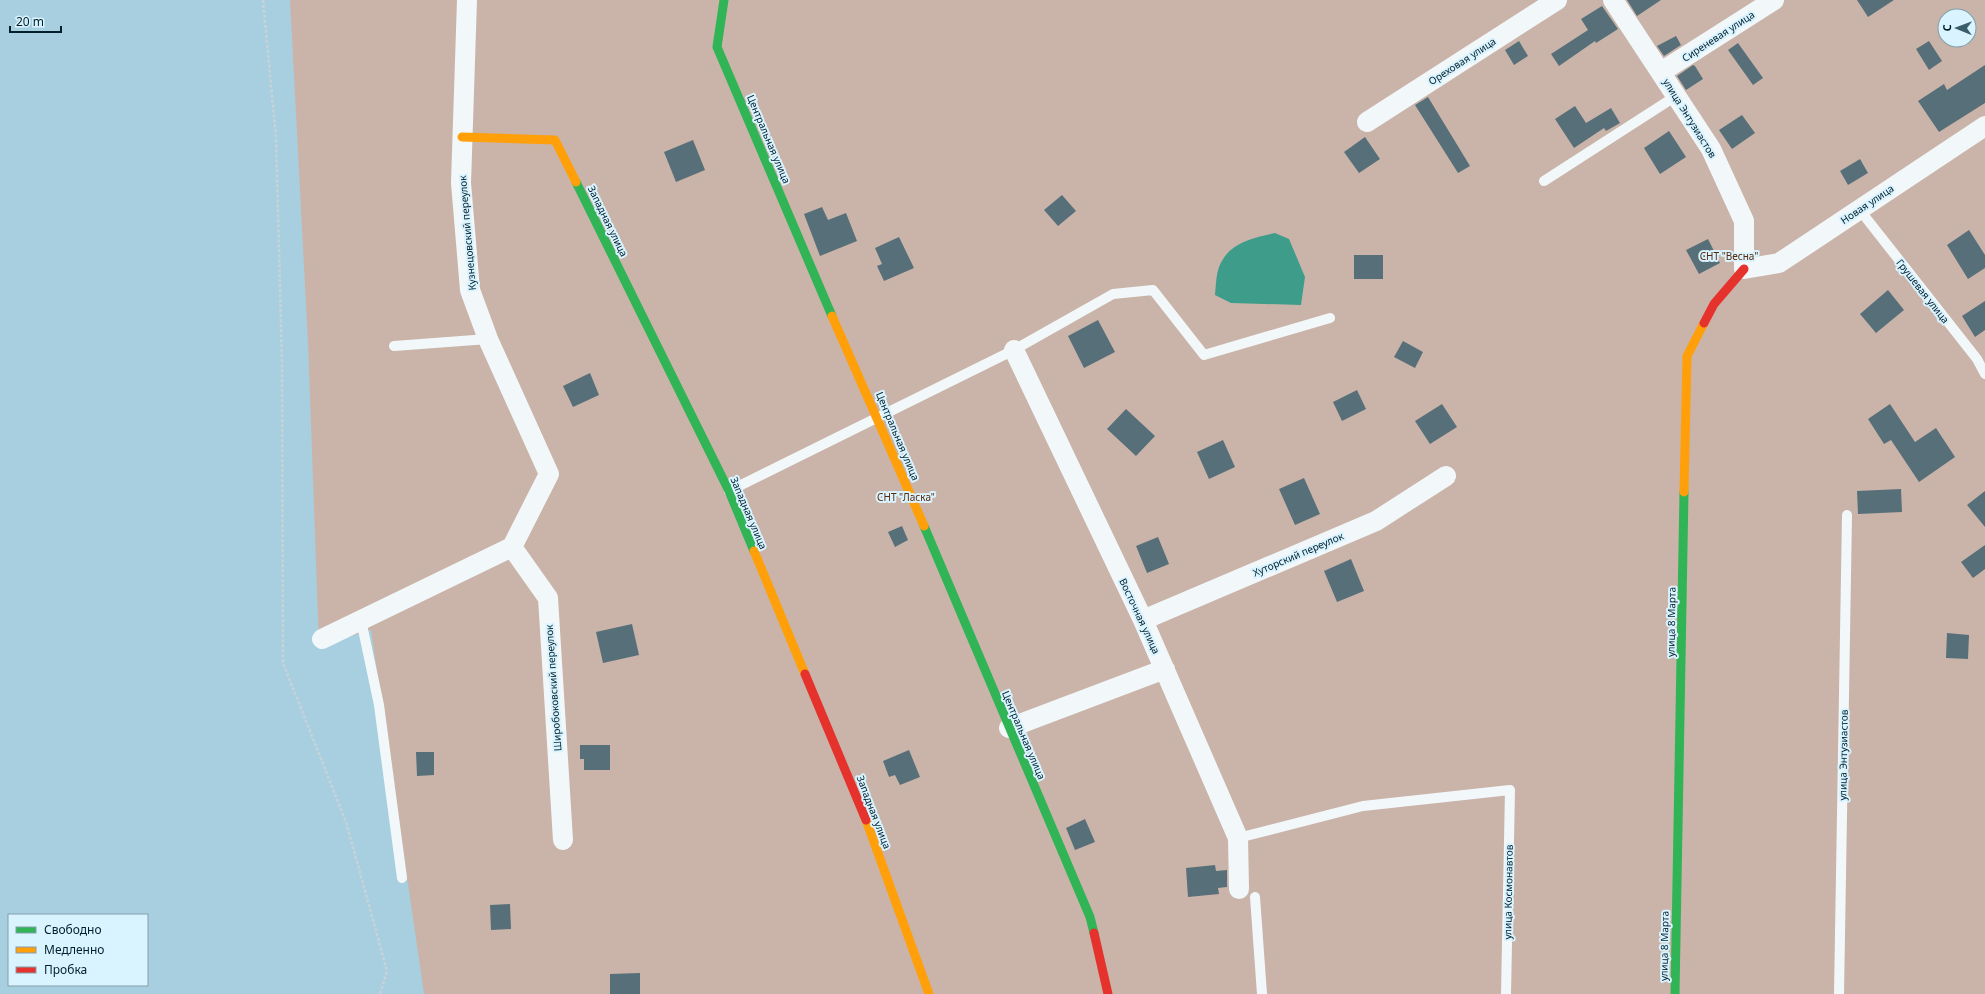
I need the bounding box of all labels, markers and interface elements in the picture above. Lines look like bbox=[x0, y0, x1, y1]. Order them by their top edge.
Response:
street label: Сиреневая улица bbox=[1679, 7, 1757, 65]
scale bar bbox=[10, 8, 61, 34]
north arrow bbox=[1937, 8, 1977, 48]
text: 20 m bbox=[16, 13, 44, 30]
text: С bbox=[1939, 24, 1954, 32]
street label: Ореховая улица bbox=[1426, 34, 1498, 88]
street label: улица Энтузиастов bbox=[1660, 76, 1720, 161]
street label: Центральная улица bbox=[744, 92, 794, 186]
street label: Кузнецовский переулок bbox=[455, 174, 479, 291]
street label: Новая улица bbox=[1838, 181, 1896, 227]
street label: Западная улица bbox=[585, 183, 631, 259]
park label: СНТ "Весна" bbox=[1700, 249, 1758, 263]
street label: Грушевая улица bbox=[1893, 256, 1953, 326]
street label: Центральная улица bbox=[873, 389, 923, 483]
street label: Западная улица bbox=[727, 475, 771, 551]
park label: СНТ "Ласка" bbox=[877, 490, 935, 504]
street label: Хуторский переулок bbox=[1250, 528, 1346, 579]
street label: Восточная улица bbox=[1116, 576, 1164, 656]
street label: улица 8 Марта bbox=[1663, 587, 1679, 657]
street label: Широбоковский переулок bbox=[542, 623, 564, 752]
street label: Центральная улица bbox=[999, 688, 1049, 782]
street label: улица Энтузиастов bbox=[1835, 709, 1851, 801]
street label: Западная улица bbox=[854, 773, 894, 851]
street label: улица Космонавтов bbox=[1500, 844, 1516, 940]
street label: улица 8 Марта bbox=[1656, 911, 1672, 981]
legend bbox=[8, 914, 148, 986]
text: Свободно bbox=[44, 921, 102, 938]
text: Медленно bbox=[44, 941, 104, 958]
text: Пробка bbox=[44, 961, 87, 978]

